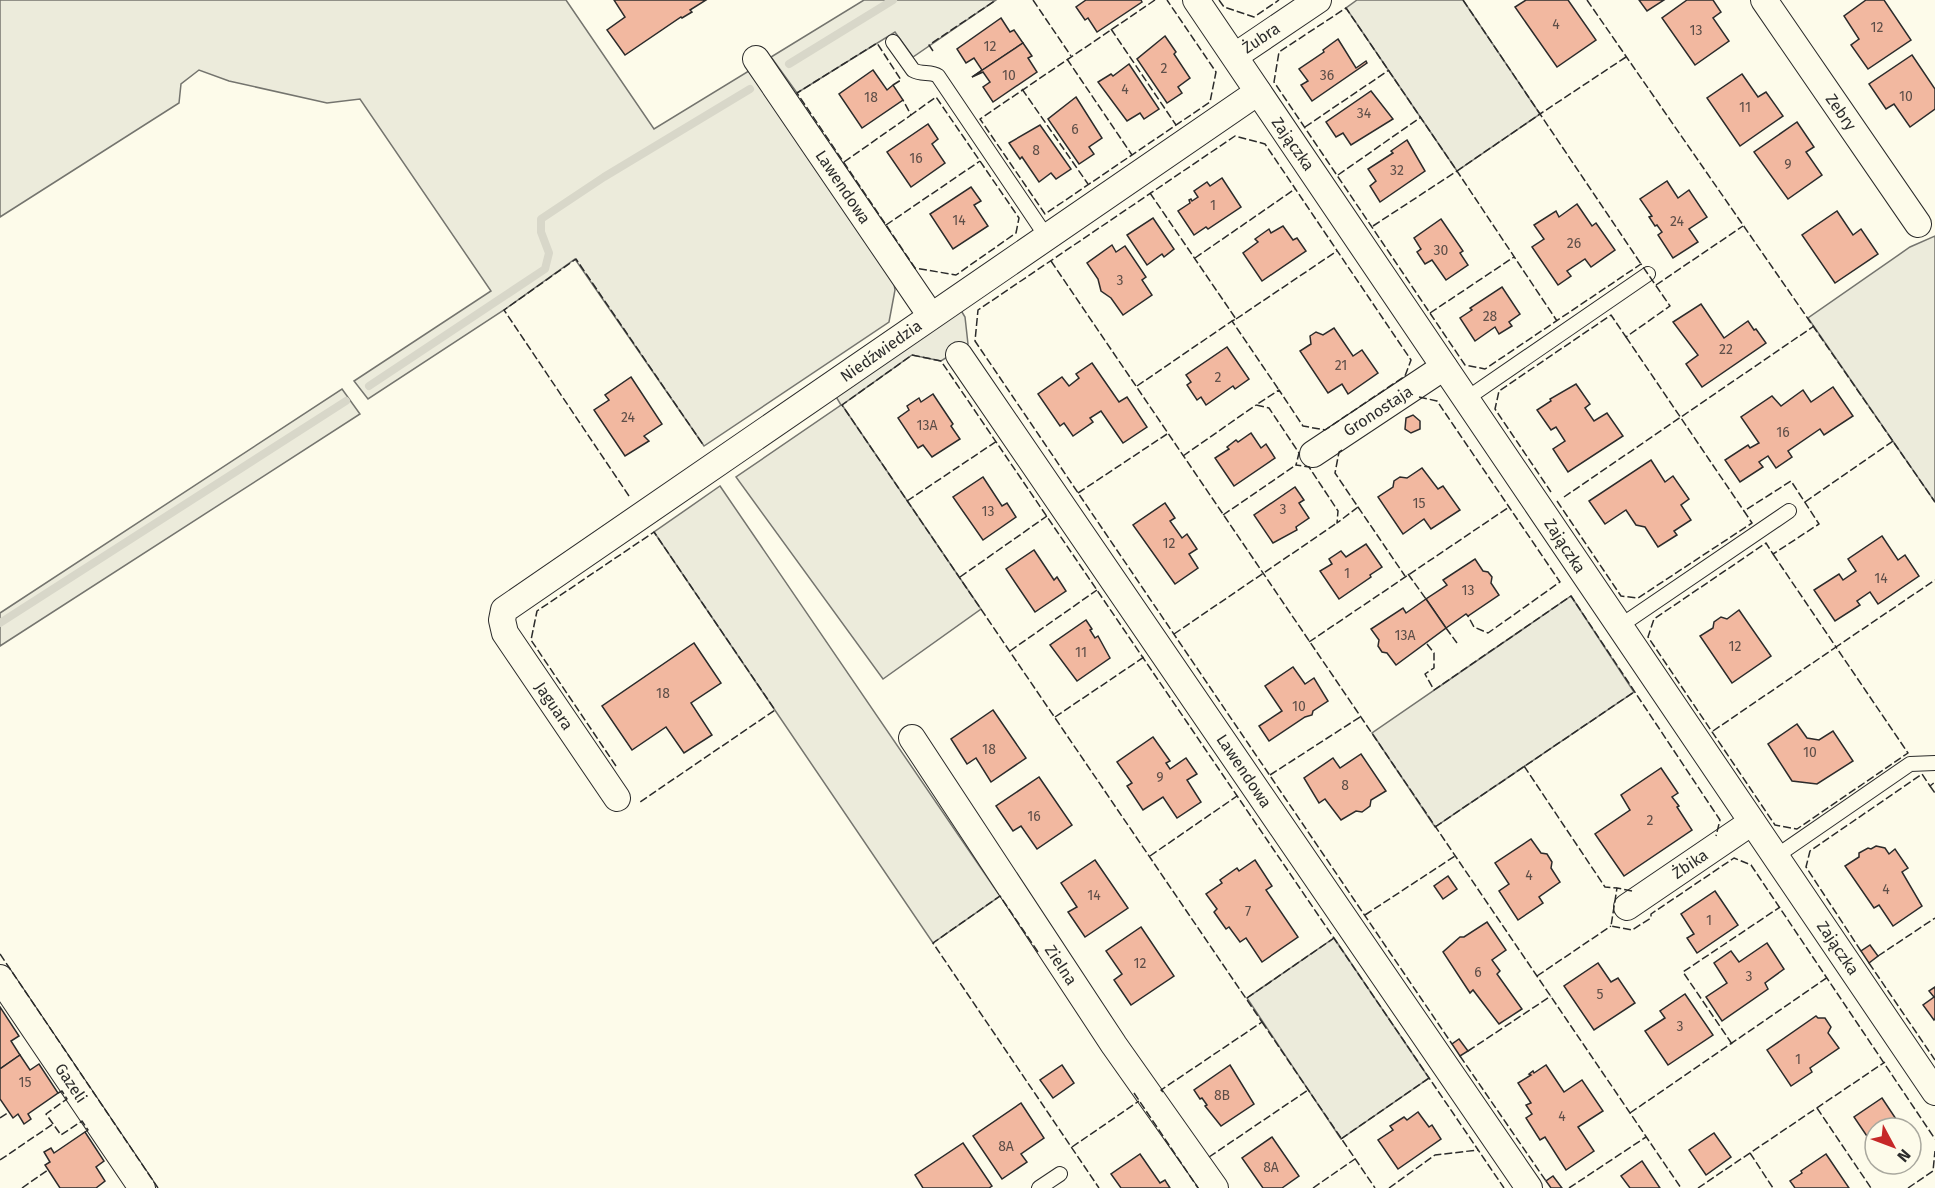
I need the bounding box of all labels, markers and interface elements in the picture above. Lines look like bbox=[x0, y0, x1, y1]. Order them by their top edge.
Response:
house number: 4 bbox=[1552, 16, 1560, 33]
street label: Żubra bbox=[1238, 18, 1283, 57]
house number: 12 bbox=[1871, 19, 1884, 36]
house number: 13 bbox=[1689, 22, 1703, 39]
house number: 12 bbox=[984, 38, 997, 55]
house number: 2 bbox=[1161, 60, 1168, 77]
house number: 10 bbox=[1002, 67, 1016, 84]
house number: 36 bbox=[1320, 67, 1334, 84]
house number: 4 bbox=[1121, 81, 1129, 98]
house number: 10 bbox=[1899, 88, 1913, 105]
house number: 18 bbox=[864, 89, 878, 106]
street label: Zebry bbox=[1822, 90, 1860, 134]
house number: 11 bbox=[1739, 99, 1751, 116]
house number: 34 bbox=[1357, 105, 1372, 122]
street label: Zajączka bbox=[1267, 114, 1318, 175]
house number: 6 bbox=[1071, 121, 1079, 138]
house number: 8 bbox=[1032, 142, 1040, 159]
street label: Lawendowa bbox=[811, 146, 875, 228]
house number: 16 bbox=[909, 150, 923, 167]
house number: 9 bbox=[1784, 156, 1792, 173]
house number: 32 bbox=[1390, 162, 1404, 179]
house number: 1 bbox=[1210, 197, 1216, 214]
house number: 14 bbox=[952, 212, 966, 229]
house number: 24 bbox=[1670, 213, 1685, 230]
house number: 26 bbox=[1567, 235, 1581, 252]
house number: 30 bbox=[1434, 242, 1449, 259]
house number: 3 bbox=[1117, 272, 1124, 289]
house number: 28 bbox=[1483, 308, 1498, 325]
street label: Niedźwiedzia bbox=[837, 316, 925, 386]
house number: 22 bbox=[1719, 341, 1733, 358]
house number: 21 bbox=[1335, 357, 1347, 374]
house number: 2 bbox=[1215, 369, 1222, 386]
street label: Gronostaja bbox=[1340, 382, 1416, 440]
house number: 24 bbox=[621, 409, 636, 426]
house number: 13A bbox=[916, 417, 938, 434]
house number: 16 bbox=[1776, 424, 1790, 441]
house number: 15 bbox=[1412, 495, 1426, 512]
house number: 3 bbox=[1280, 501, 1287, 518]
house number: 13 bbox=[981, 503, 995, 520]
street label: Zajączka bbox=[1540, 515, 1590, 577]
house number: 12 bbox=[1163, 535, 1176, 552]
house number: 1 bbox=[1344, 565, 1350, 582]
house number: 14 bbox=[1874, 570, 1888, 587]
house number: 13 bbox=[1461, 582, 1475, 599]
house number: 13A bbox=[1394, 627, 1416, 644]
house number: 12 bbox=[1729, 638, 1742, 655]
house number: 11 bbox=[1075, 644, 1087, 661]
street label: Jaguara bbox=[531, 678, 577, 734]
house number: 18 bbox=[656, 685, 670, 702]
house number: 10 bbox=[1292, 698, 1306, 715]
street label: Lawendowa bbox=[1212, 730, 1276, 812]
house number: 18 bbox=[982, 741, 996, 758]
house number: 10 bbox=[1803, 744, 1817, 761]
house number: 9 bbox=[1156, 769, 1164, 786]
house number: 8 bbox=[1341, 777, 1349, 794]
house number: 16 bbox=[1027, 808, 1041, 825]
house number: 2 bbox=[1647, 812, 1654, 829]
street label: Żbika bbox=[1668, 844, 1711, 883]
house number: 4 bbox=[1525, 867, 1533, 884]
house number: 4 bbox=[1882, 881, 1890, 898]
house number: 14 bbox=[1087, 887, 1101, 904]
house number: 7 bbox=[1245, 903, 1251, 920]
house number: 1 bbox=[1706, 912, 1712, 929]
street label: Zajączka bbox=[1812, 917, 1863, 979]
street label: Zielna bbox=[1041, 941, 1081, 989]
house number: 12 bbox=[1134, 955, 1147, 972]
house number: 6 bbox=[1474, 964, 1482, 981]
house number: 3 bbox=[1746, 968, 1753, 985]
house number: 5 bbox=[1596, 986, 1604, 1003]
house number: 3 bbox=[1677, 1018, 1684, 1035]
house number: 1 bbox=[1795, 1051, 1801, 1068]
street label: Gazeli bbox=[51, 1060, 91, 1106]
house number: 15 bbox=[18, 1074, 32, 1091]
house number: 8B bbox=[1214, 1087, 1230, 1104]
house number: 4 bbox=[1558, 1108, 1566, 1125]
north arrow bbox=[1863, 1116, 1923, 1176]
house number: 8A bbox=[998, 1138, 1014, 1155]
text: N bbox=[1893, 1145, 1915, 1166]
house number: 8A bbox=[1263, 1159, 1279, 1176]

